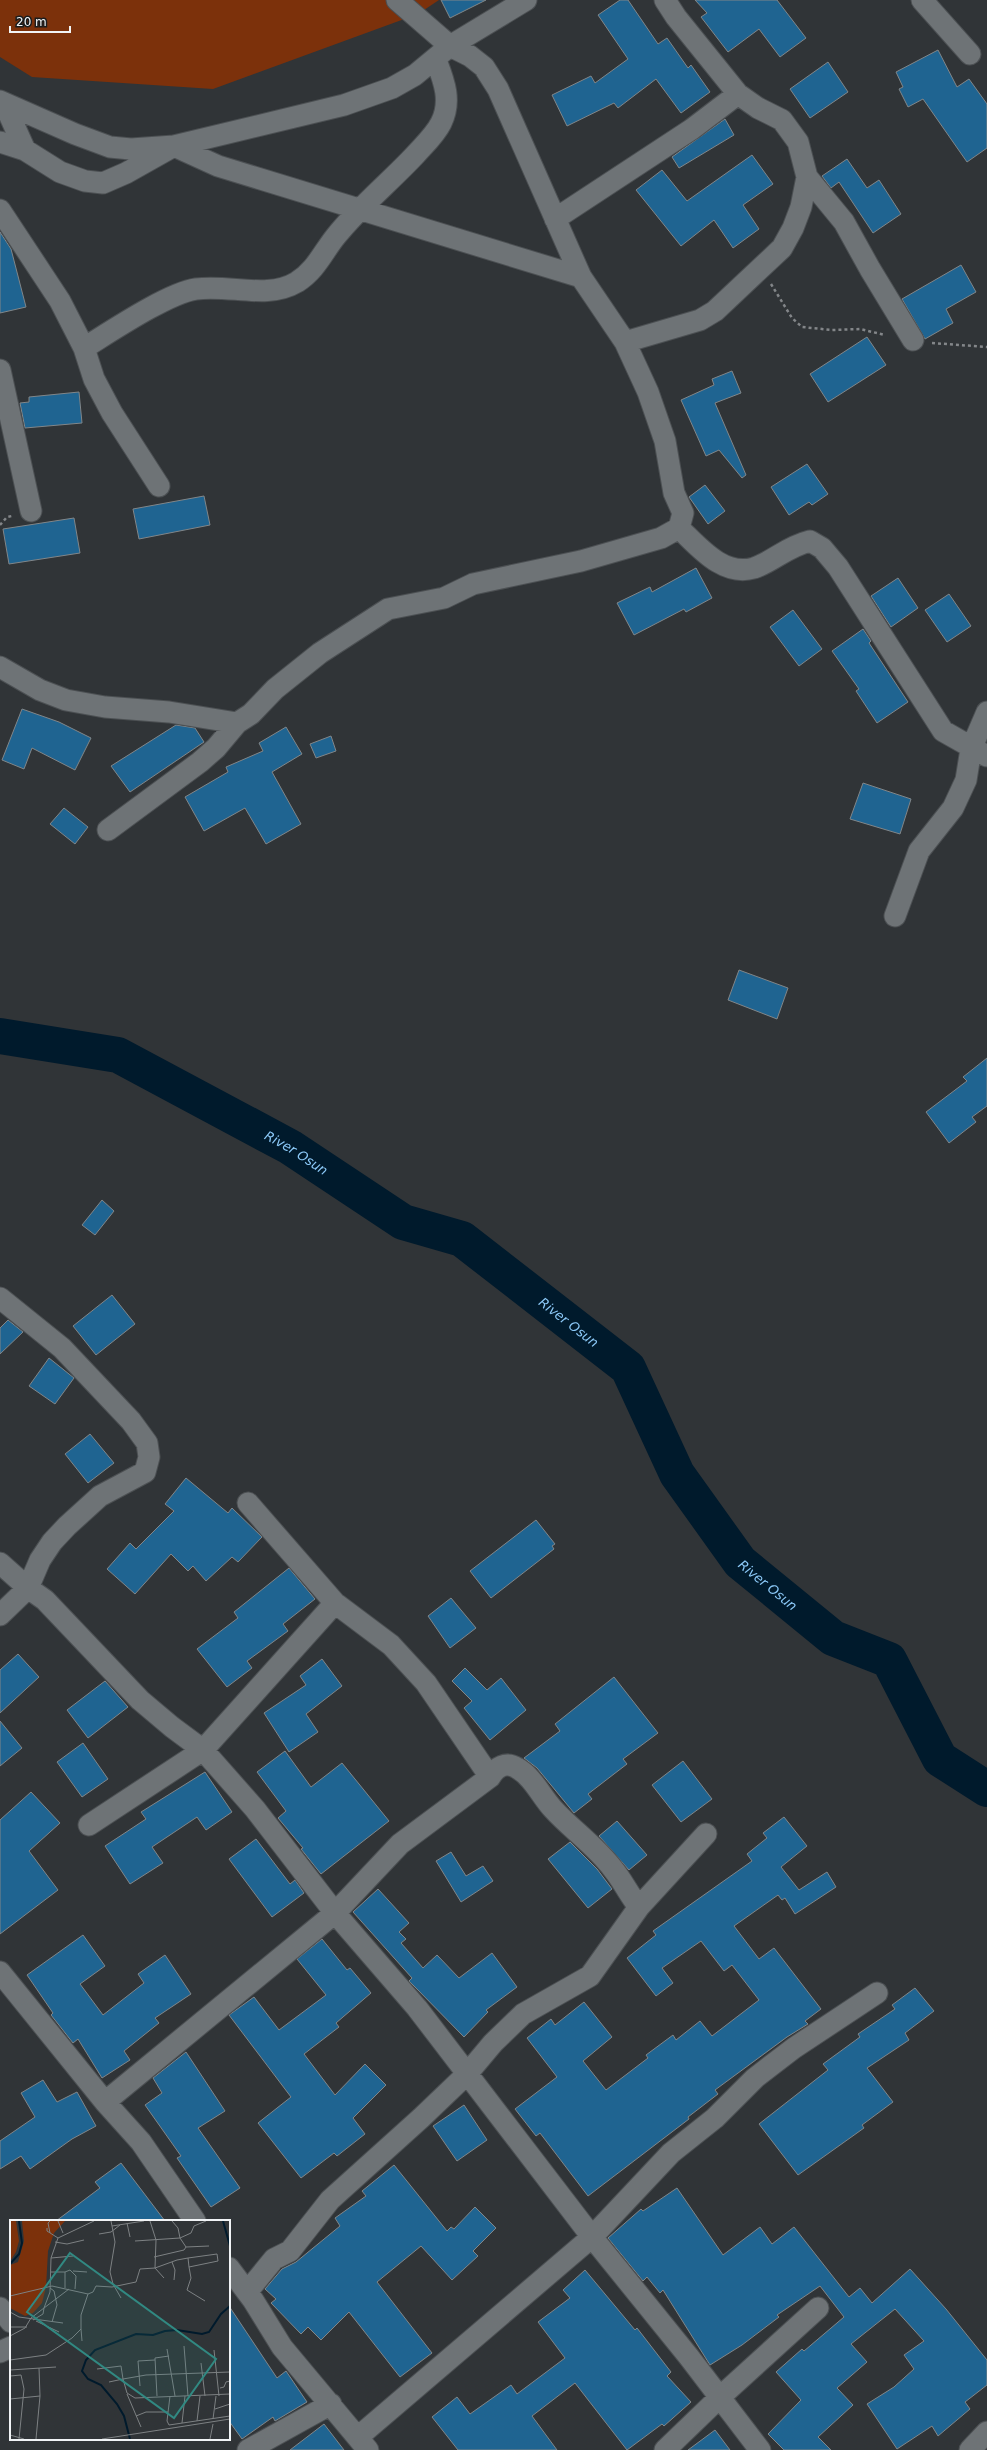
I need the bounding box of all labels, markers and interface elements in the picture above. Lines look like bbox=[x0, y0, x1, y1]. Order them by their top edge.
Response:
scale bar bbox=[10, 8, 70, 34]
text: 20 m bbox=[16, 15, 47, 29]
water label: River Osun bbox=[262, 1128, 331, 1178]
water label: River Osun bbox=[536, 1295, 601, 1350]
water label: River Osun bbox=[735, 1557, 800, 1614]
inset map bbox=[10, 2220, 230, 2440]

